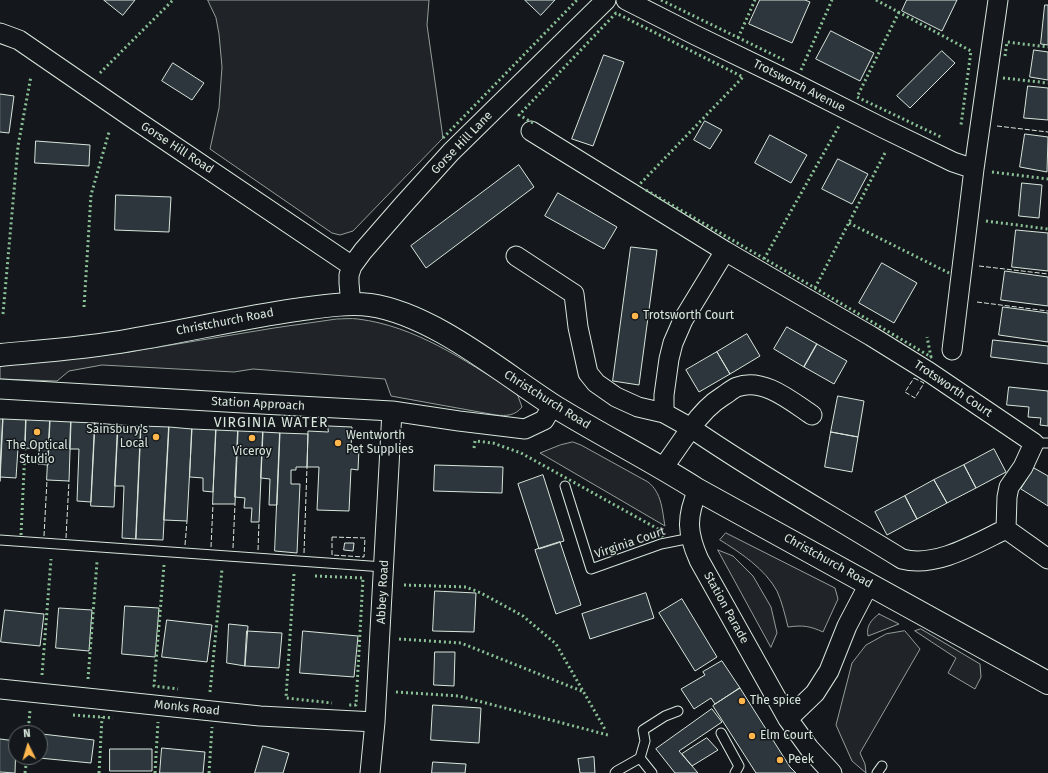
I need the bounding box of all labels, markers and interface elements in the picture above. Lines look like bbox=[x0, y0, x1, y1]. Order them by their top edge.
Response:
street label: Trotsworth Avenue bbox=[750, 57, 848, 115]
street label: Gorse Hill Lane bbox=[428, 108, 496, 178]
street label: Gorse Hill Road bbox=[138, 119, 216, 177]
street label: Christchurch Road bbox=[175, 305, 275, 339]
place label: Trotsworth Court bbox=[643, 309, 734, 323]
marker: Trotsworth Court bbox=[630, 311, 640, 321]
street label: Trotsworth Court bbox=[911, 358, 995, 420]
street label: Christchurch Road bbox=[501, 368, 593, 432]
street label: Station Approach bbox=[211, 394, 305, 414]
district label: VIRGINIA WATER bbox=[214, 415, 328, 431]
place label: Sainsbury's Local bbox=[86, 423, 148, 451]
marker: The Optical Studio bbox=[32, 427, 42, 437]
place label: Wentworth Pet Supplies bbox=[346, 429, 413, 457]
marker: Sainsbury's Local bbox=[151, 432, 161, 442]
marker: Viceroy bbox=[247, 433, 257, 443]
marker: Wentworth Pet Supplies bbox=[333, 438, 343, 448]
place label: The Optical Studio bbox=[6, 439, 68, 467]
place label: Viceroy bbox=[232, 445, 272, 459]
street label: Virginia Court bbox=[593, 524, 667, 562]
street label: Christchurch Road bbox=[781, 531, 875, 591]
street label: Abbey Road bbox=[374, 559, 392, 625]
street label: Station Parade bbox=[700, 570, 752, 646]
place label: The spice bbox=[750, 694, 801, 708]
marker: The spice bbox=[737, 696, 747, 706]
street label: Monks Road bbox=[153, 697, 221, 719]
north arrow bbox=[8, 725, 48, 765]
text: N bbox=[23, 727, 31, 740]
place label: Elm Court bbox=[760, 729, 813, 743]
marker: Elm Court bbox=[747, 731, 757, 741]
place label: Peek bbox=[788, 753, 814, 767]
marker: Peek bbox=[775, 755, 785, 765]

